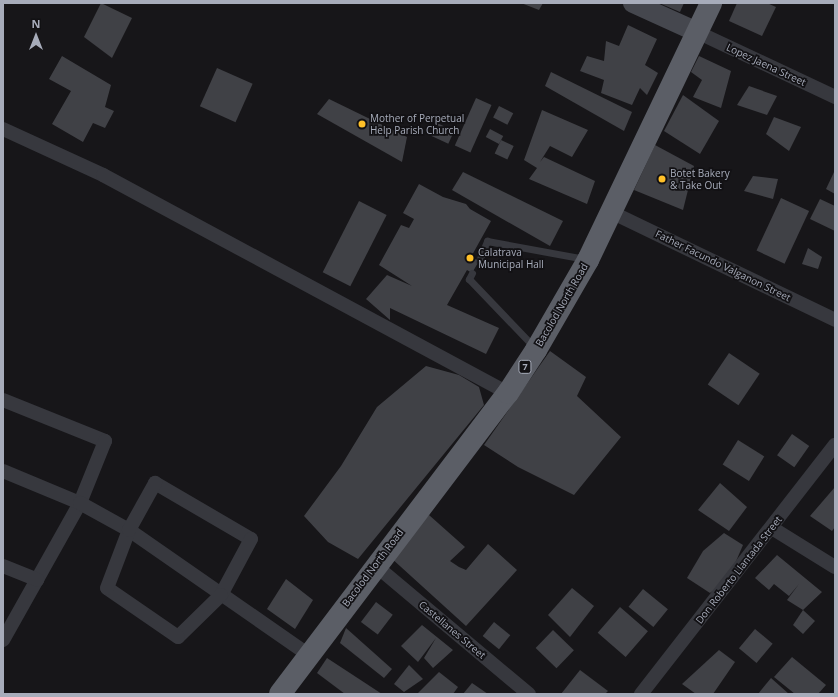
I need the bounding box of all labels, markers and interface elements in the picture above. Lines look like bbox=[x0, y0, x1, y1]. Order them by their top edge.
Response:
north arrow bbox=[16, 16, 56, 56]
text: N bbox=[32, 16, 40, 31]
street label: Lopez Jaena Street bbox=[724, 41, 808, 89]
place label: Mother of Perpetual Help Parish Church bbox=[370, 112, 464, 136]
marker: Mother of Perpetual Help Parish Church bbox=[357, 119, 367, 129]
place label: Botet Bakery & Take Out bbox=[670, 167, 730, 190]
marker: Botet Bakery & Take Out bbox=[657, 174, 667, 184]
street label: Father Facundo Valganon Street bbox=[653, 228, 793, 304]
place label: Calatrava Municipal Hall bbox=[478, 246, 544, 270]
marker: Calatrava Municipal Hall bbox=[465, 253, 475, 263]
street label: Bacolod North Road bbox=[533, 261, 591, 349]
road number: 7 bbox=[518, 360, 532, 374]
street label: Don Roberto Llantada Street bbox=[693, 514, 785, 626]
street label: Bacolod North Road bbox=[340, 527, 406, 609]
street label: Castellanes Street bbox=[416, 599, 488, 661]

